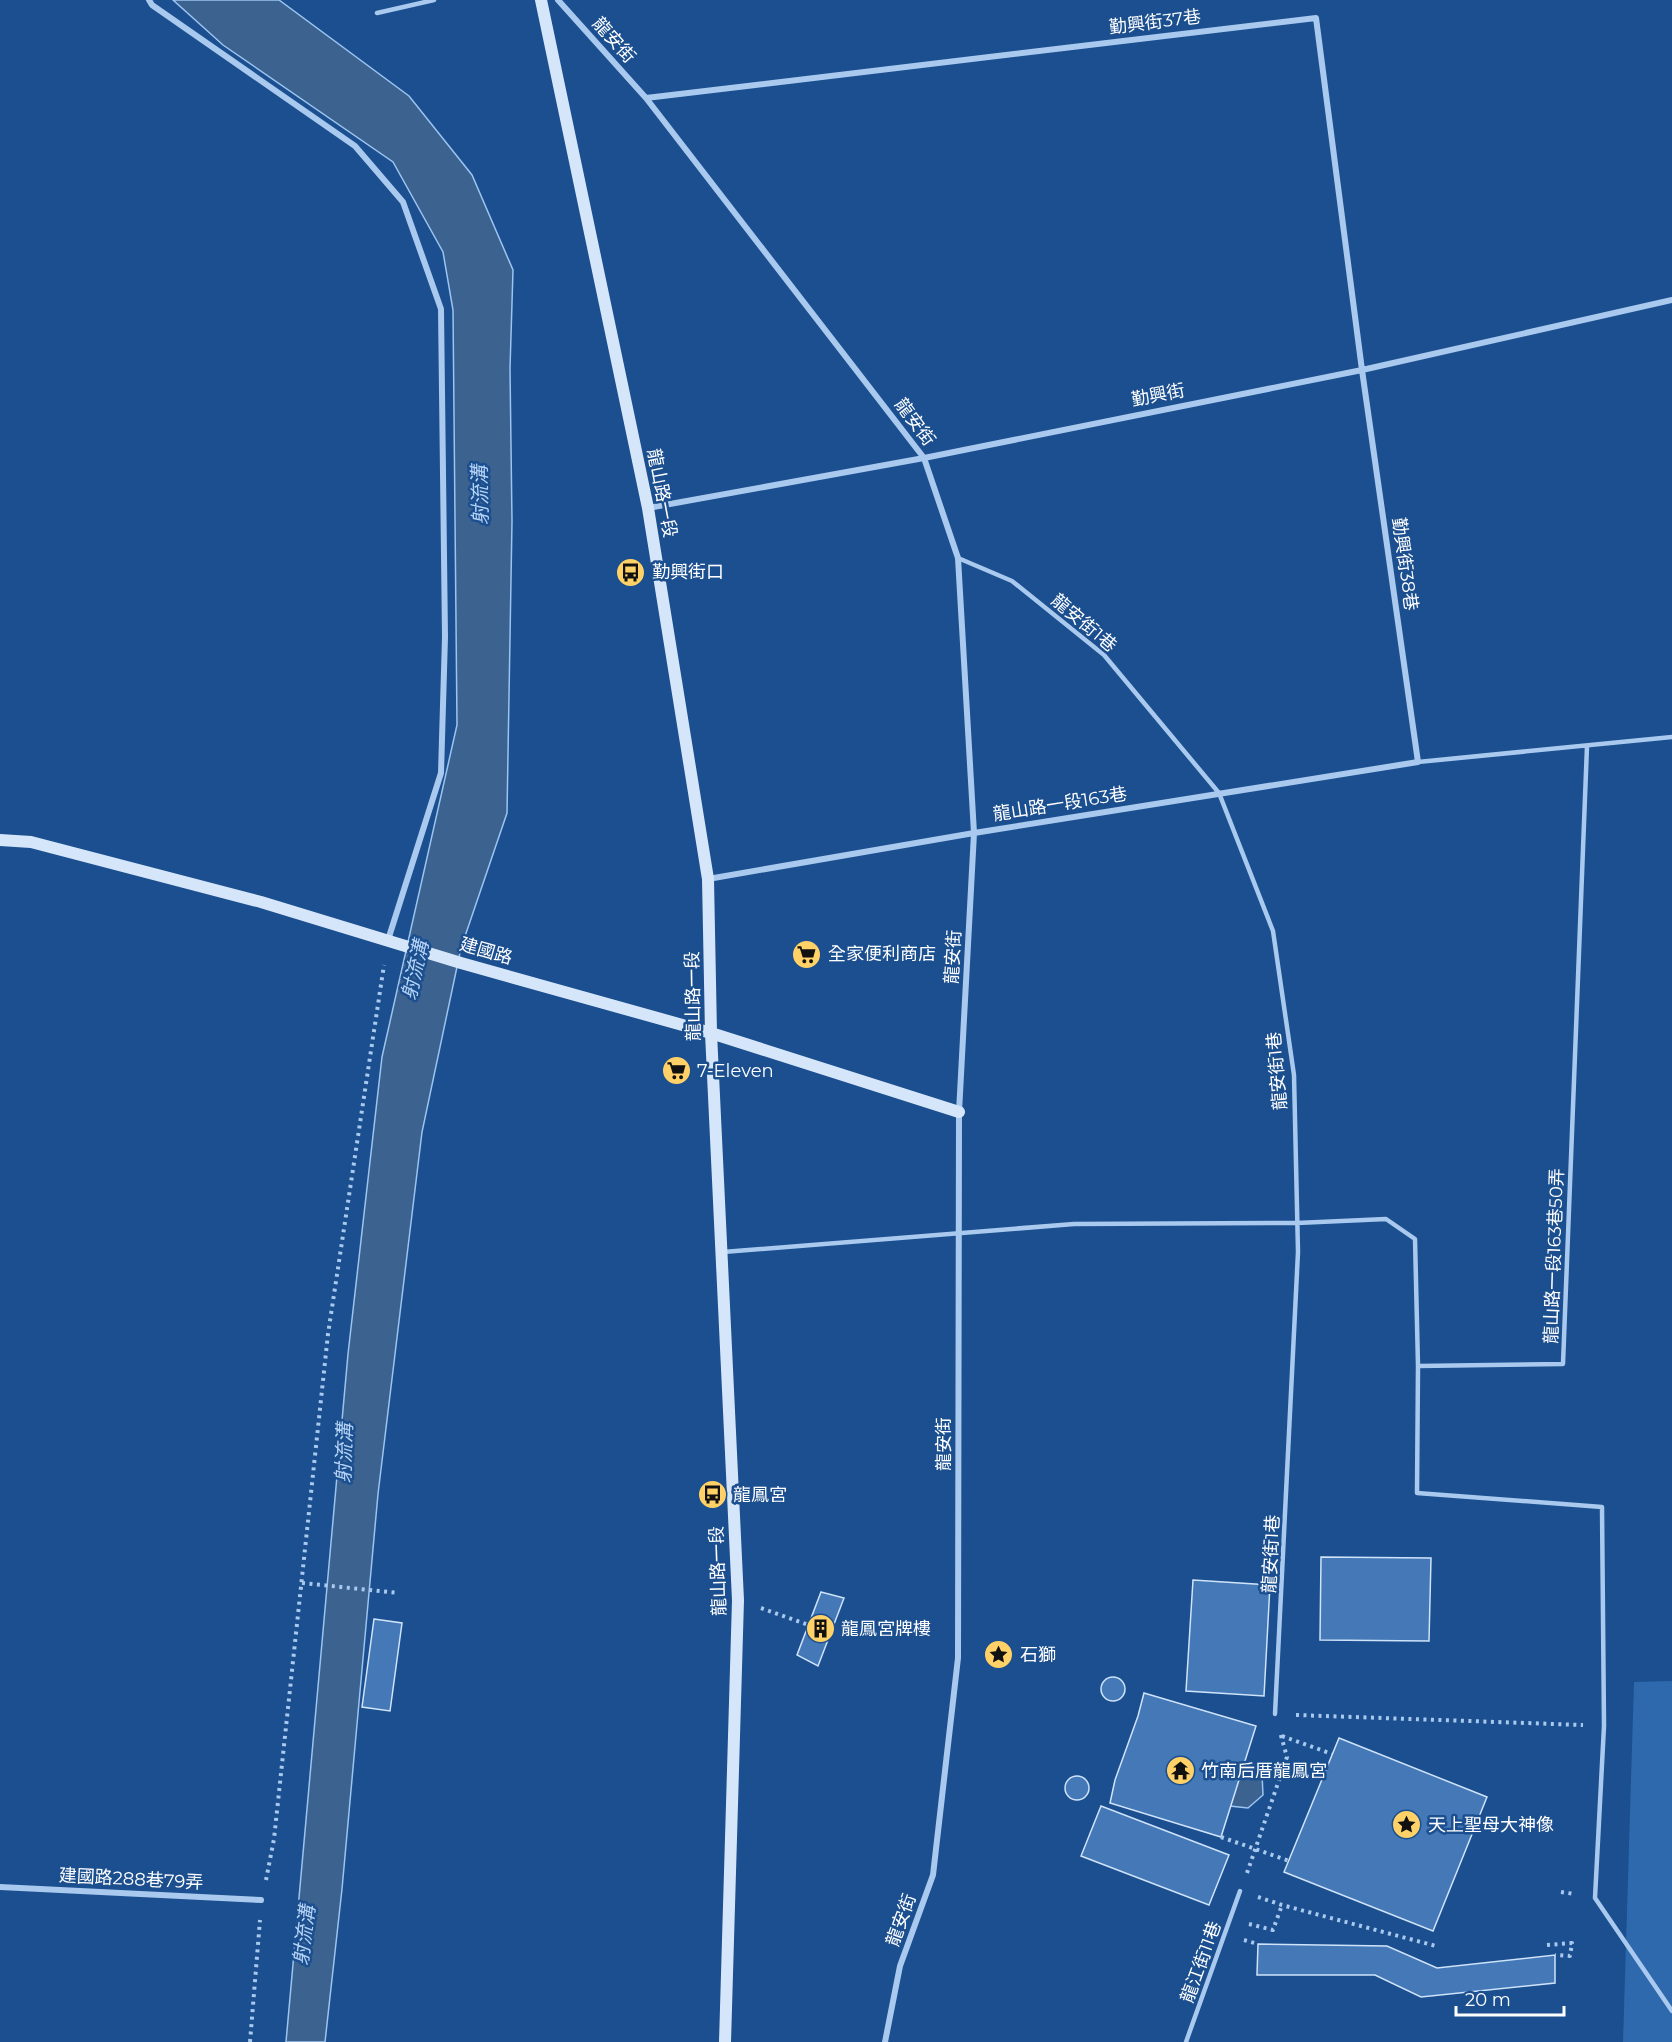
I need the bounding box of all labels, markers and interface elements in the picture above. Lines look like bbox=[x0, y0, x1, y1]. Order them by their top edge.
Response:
street label: 勤興街37巷 bbox=[1108, 5, 1202, 39]
street label: 龍安街 bbox=[588, 13, 640, 67]
street label: 勤興街 bbox=[1129, 379, 1187, 411]
street label: 龍安街 bbox=[890, 394, 940, 450]
street label: 龍山路一段 bbox=[643, 447, 681, 539]
water label: 射流溝 bbox=[467, 462, 493, 525]
street label: 勤興街38巷 bbox=[1388, 516, 1422, 612]
bus stop icon: 勤興街口 bbox=[615, 556, 647, 588]
place label: 勤興街口 bbox=[652, 561, 724, 583]
street label: 龍安街1巷 bbox=[1047, 589, 1121, 657]
street label: 龍山路一段163巷 bbox=[991, 783, 1129, 825]
street label: 龍安街 bbox=[941, 929, 965, 985]
street label: 建國路 bbox=[457, 933, 515, 969]
water label: 射流溝 bbox=[397, 935, 434, 1002]
supermarket icon: 全家便利商店 bbox=[791, 938, 823, 970]
place label: 全家便利商店 bbox=[828, 943, 936, 965]
street label: 龍山路一段 bbox=[681, 951, 705, 1041]
street label: 龍安街1巷 bbox=[1263, 1031, 1291, 1111]
supermarket icon: 7-Eleven bbox=[660, 1055, 692, 1087]
place label: 7-Eleven bbox=[697, 1060, 774, 1082]
street label: 龍山路一段163巷50弄 bbox=[1540, 1168, 1568, 1344]
street label: 龍安街 bbox=[933, 1417, 955, 1471]
water label: 射流溝 bbox=[331, 1420, 357, 1483]
bus stop icon: 龍鳳宮 bbox=[696, 1479, 728, 1511]
place label: 龍鳳宮 bbox=[733, 1484, 787, 1506]
street label: 龍安街1巷 bbox=[1258, 1514, 1284, 1594]
street label: 龍山路一段 bbox=[705, 1526, 731, 1616]
building icon: 龍鳳宮牌樓 bbox=[804, 1613, 836, 1645]
place label: 龍鳳宮牌樓 bbox=[841, 1618, 931, 1640]
place icon: 石獅 bbox=[983, 1639, 1015, 1671]
place label: 石獅 bbox=[1020, 1644, 1056, 1666]
temple icon: 竹南后厝龍鳳宮 bbox=[1164, 1755, 1196, 1787]
place label: 竹南后厝龍鳳宮 bbox=[1201, 1760, 1327, 1782]
place icon: 天上聖母大神像 bbox=[1391, 1809, 1423, 1841]
place label: 天上聖母大神像 bbox=[1428, 1814, 1554, 1836]
street label: 建國路288巷79弄 bbox=[58, 1864, 204, 1894]
street label: 龍安街 bbox=[881, 1891, 921, 1949]
water label: 射流溝 bbox=[288, 1901, 320, 1966]
street label: 龍江街11巷 bbox=[1176, 1918, 1226, 2006]
scale bar bbox=[1456, 1979, 1564, 2017]
text: 20 m bbox=[1465, 1989, 1511, 2011]

